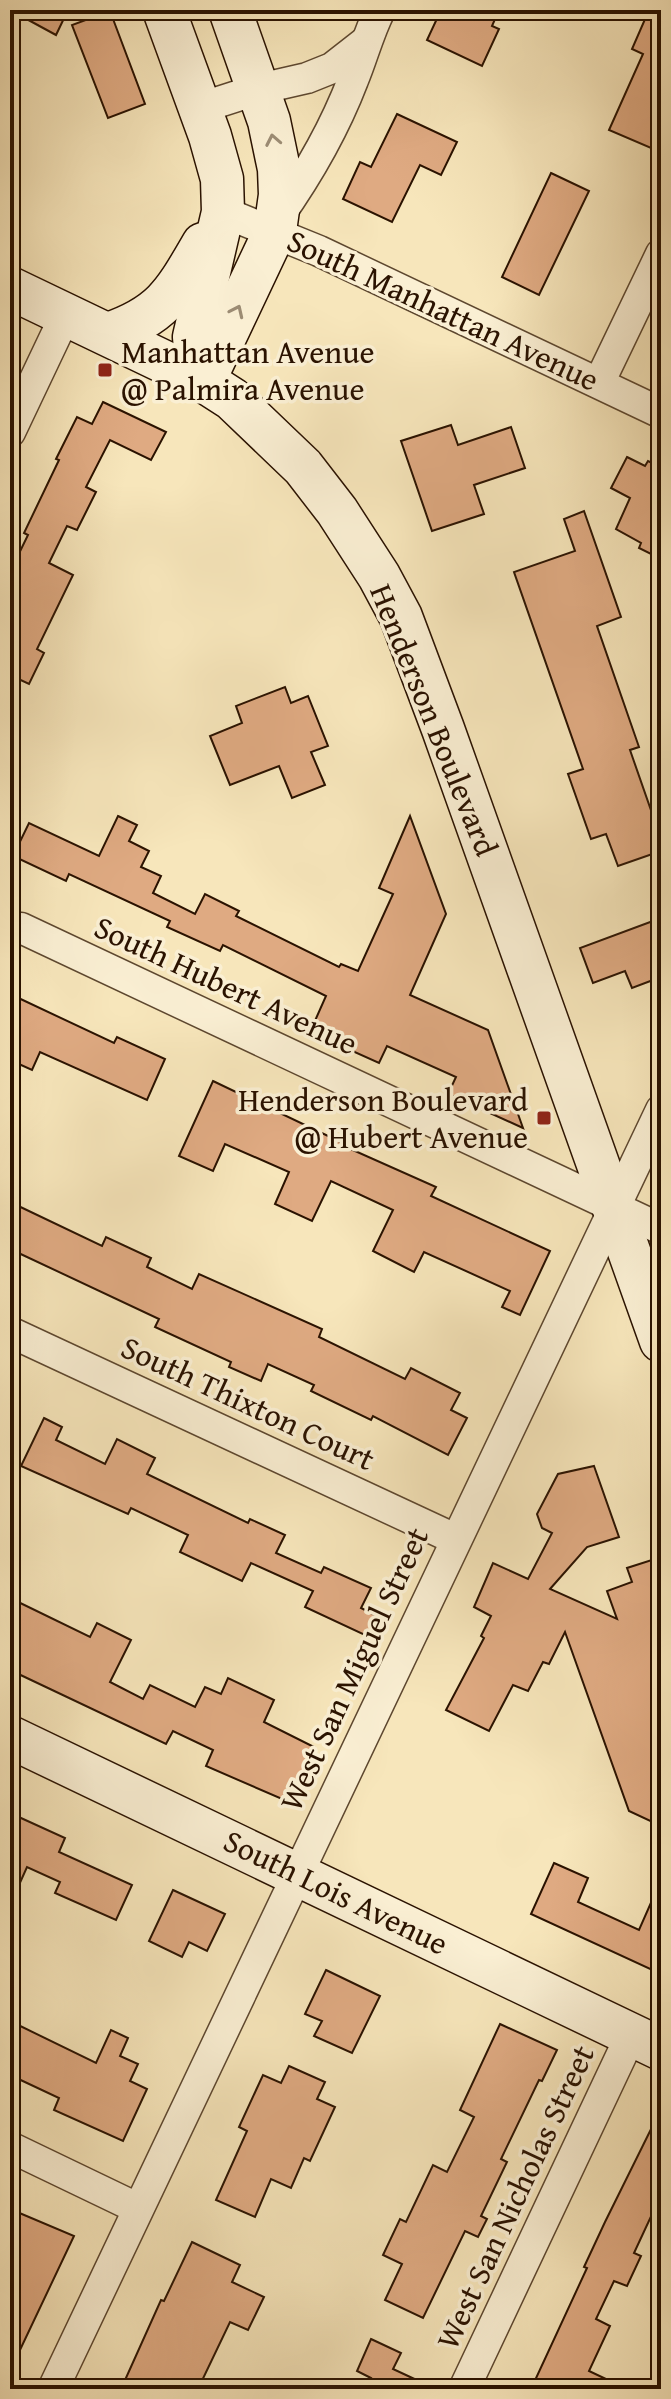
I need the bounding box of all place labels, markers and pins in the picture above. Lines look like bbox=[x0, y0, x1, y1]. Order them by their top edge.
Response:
place label: Manhattan Avenue @ Palmira Avenue bbox=[121, 328, 374, 412]
marker: Manhattan Avenue @ Palmira Avenue bbox=[96, 361, 114, 379]
place label: Henderson Boulevard @ Hubert Avenue bbox=[238, 1076, 528, 1160]
marker: Henderson Boulevard @ Hubert Avenue bbox=[535, 1109, 553, 1127]

